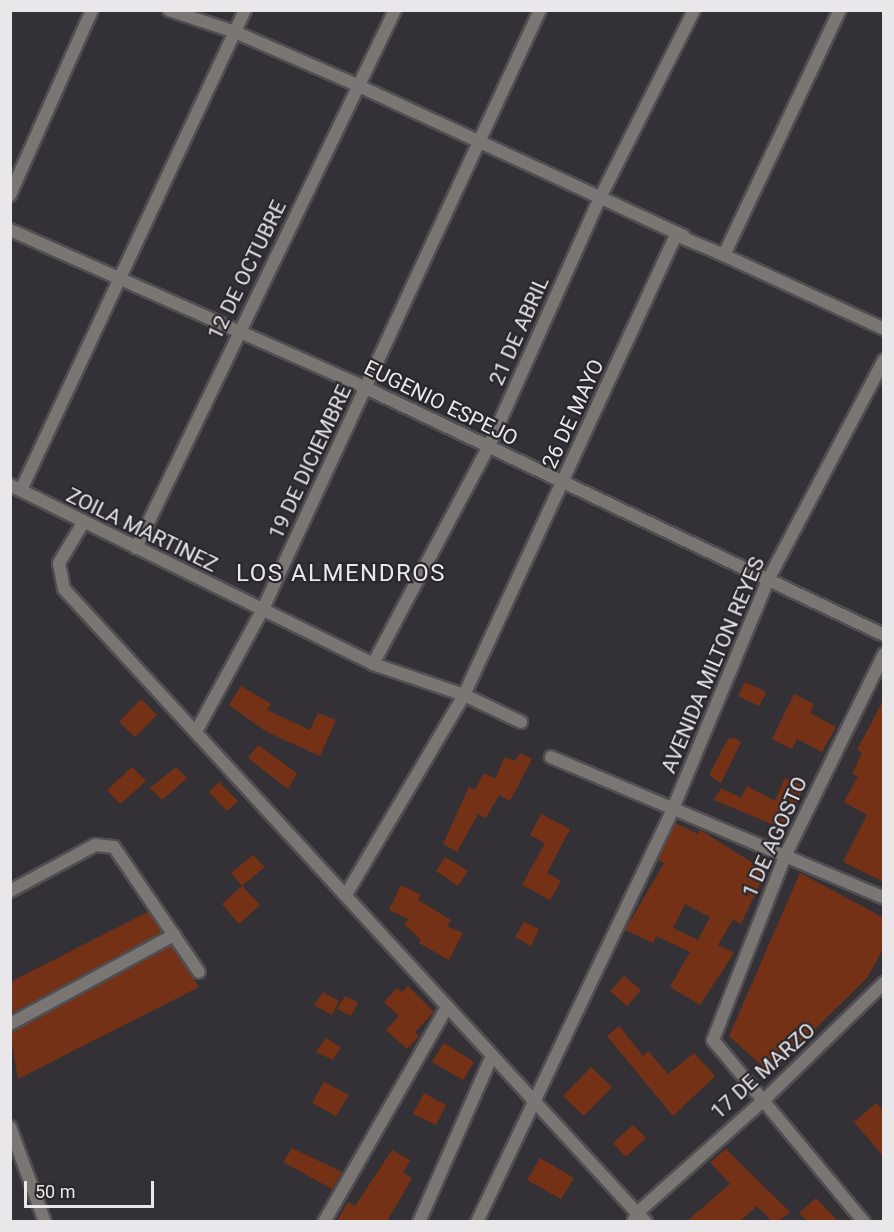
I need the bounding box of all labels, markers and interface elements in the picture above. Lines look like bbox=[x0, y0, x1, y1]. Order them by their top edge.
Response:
street label: 12 DE OCTUBRE bbox=[202, 196, 292, 344]
street label: 21 DE ABRIL bbox=[484, 273, 554, 389]
street label: EUGENIO ESPEJO bbox=[360, 355, 522, 451]
street label: 26 DE MAYO bbox=[537, 355, 609, 473]
street label: 19 DE DICIEMBRE bbox=[263, 381, 357, 543]
street label: ZOILA MARTINEZ bbox=[62, 483, 222, 577]
street label: AVENIDA MILTON REYES bbox=[656, 553, 770, 777]
district label: LOS ALMENDROS bbox=[236, 560, 446, 588]
street label: 1 DE AGOSTO bbox=[737, 773, 813, 901]
street label: 17 DE MARZO bbox=[706, 1018, 820, 1124]
scale bar bbox=[27, 1169, 158, 1207]
text: 50 m bbox=[35, 1181, 75, 1202]

